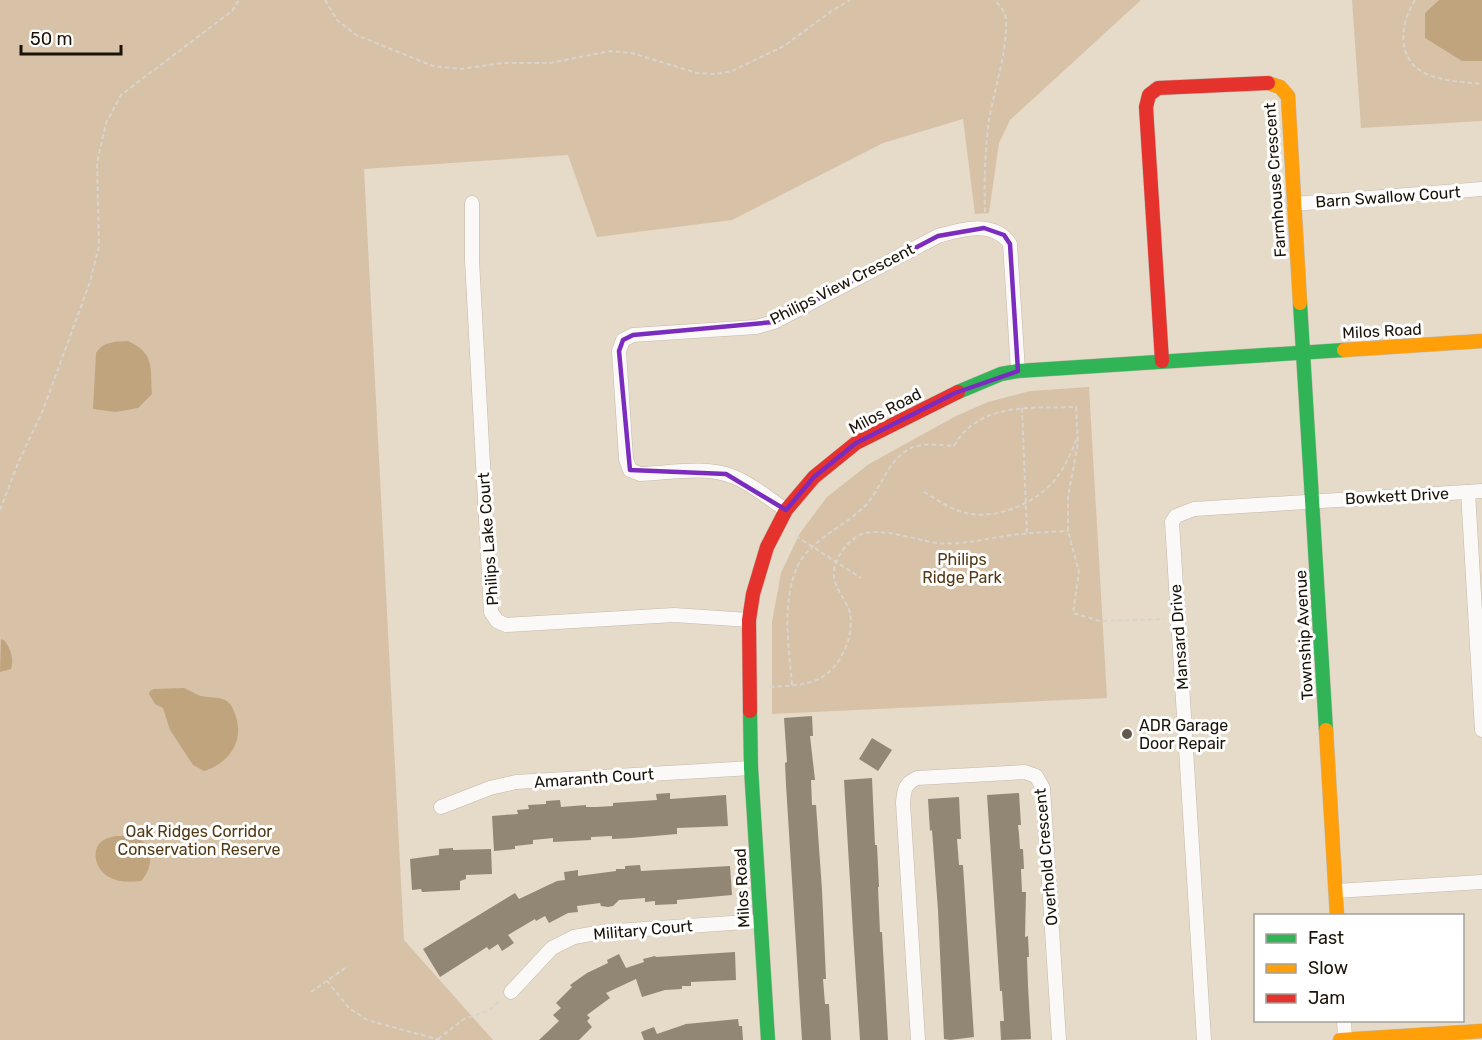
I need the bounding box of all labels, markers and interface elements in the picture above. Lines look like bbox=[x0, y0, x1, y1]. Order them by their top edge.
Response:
scale bar bbox=[21, 18, 122, 56]
text: 50 m bbox=[30, 28, 73, 50]
street label: Farmhouse Crescent bbox=[1260, 102, 1290, 258]
street label: Barn Swallow Court bbox=[1315, 182, 1461, 212]
street label: Philips View Crescent bbox=[767, 239, 917, 329]
street label: Milos Road bbox=[1342, 319, 1422, 343]
street label: Milos Road bbox=[845, 384, 925, 438]
street label: Philips Lake Court bbox=[474, 472, 502, 606]
street label: Bowkett Drive bbox=[1344, 484, 1450, 508]
park label: Philips Ridge Park bbox=[922, 550, 1003, 587]
street label: Township Avenue bbox=[1291, 570, 1317, 700]
street label: Mansard Drive bbox=[1166, 583, 1192, 691]
place label: ADR Garage Door Repair bbox=[1139, 716, 1228, 753]
marker: ADR Garage Door Repair bbox=[1120, 727, 1134, 741]
street label: Amaranth Court bbox=[534, 764, 654, 792]
street label: Overhold Crescent bbox=[1031, 787, 1061, 927]
park label: Oak Ridges Corridor Conservation Reserve bbox=[117, 822, 281, 859]
street label: Milos Road bbox=[730, 848, 754, 928]
legend bbox=[1254, 914, 1464, 1022]
street label: Military Court bbox=[593, 916, 693, 944]
text: Fast bbox=[1308, 927, 1344, 949]
text: Slow bbox=[1308, 957, 1348, 979]
text: Jam bbox=[1308, 987, 1345, 1009]

